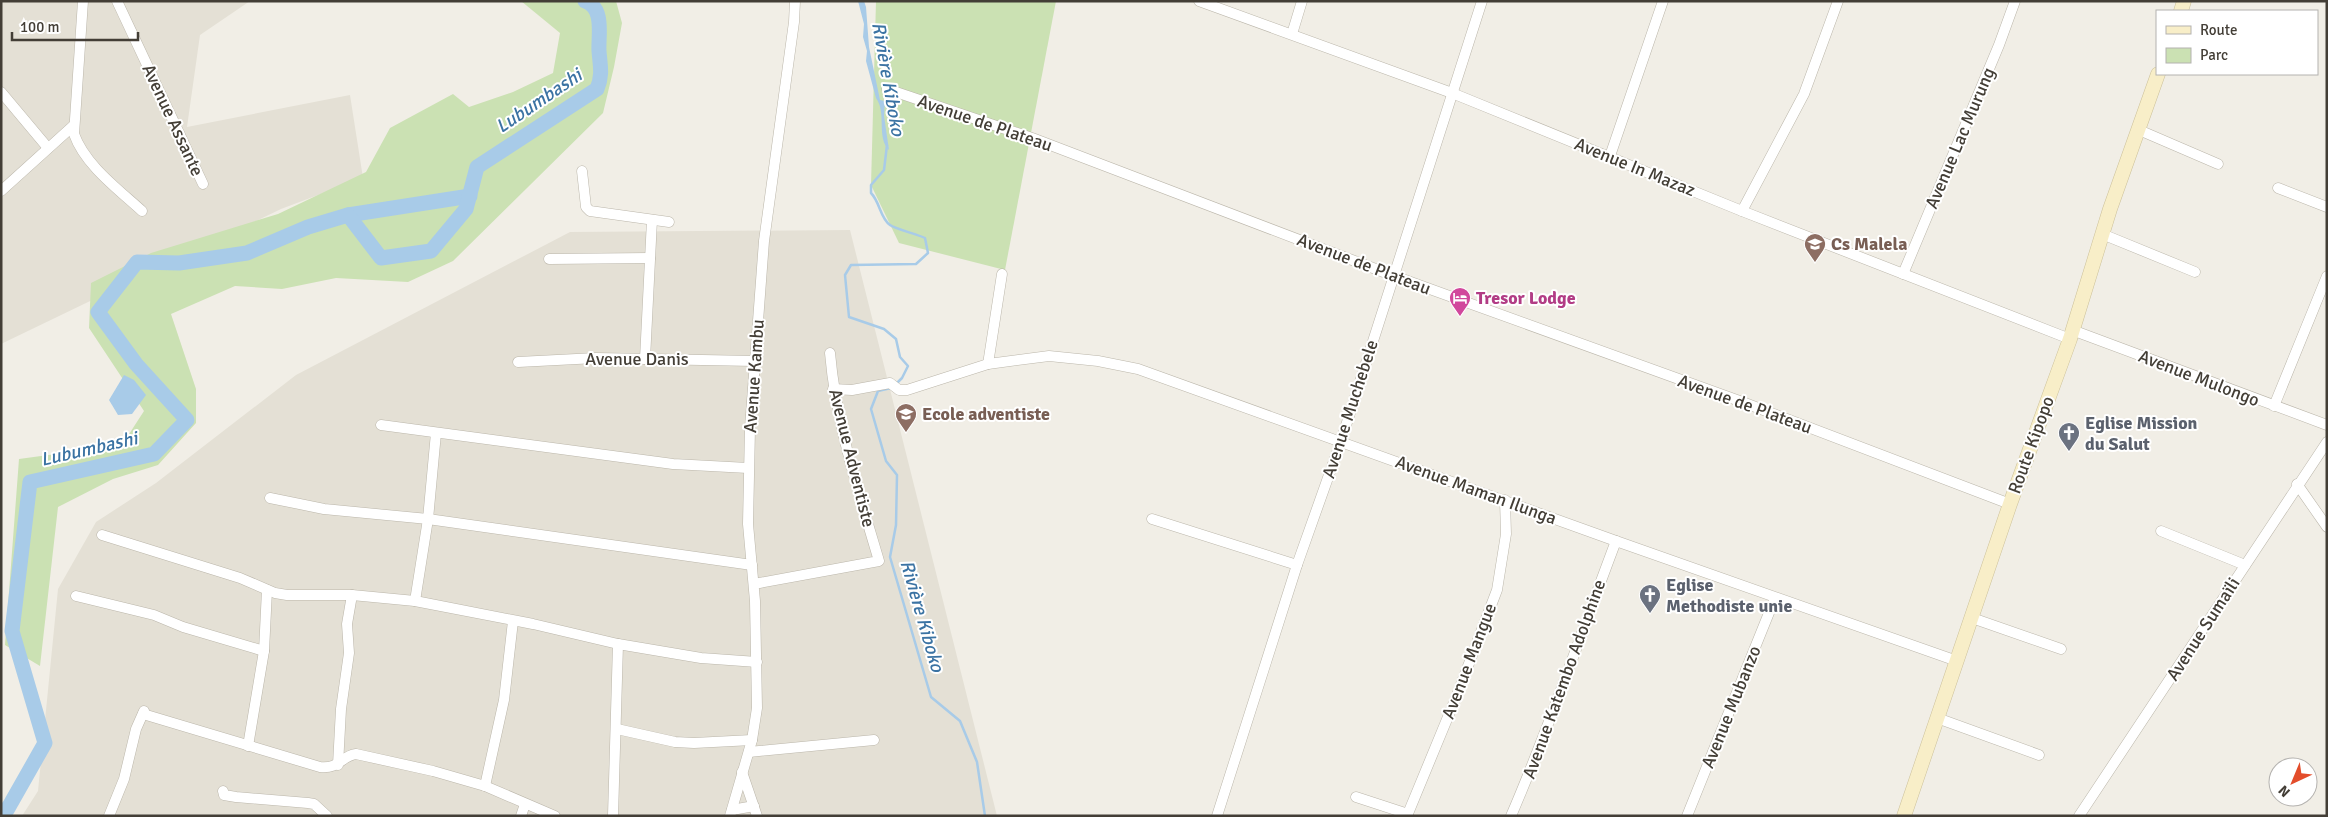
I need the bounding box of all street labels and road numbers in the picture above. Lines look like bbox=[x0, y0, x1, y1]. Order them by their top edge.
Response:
street label: Avenue Assante bbox=[137, 60, 209, 180]
street label: Avenue Lac Murung bbox=[1920, 64, 2000, 212]
street label: Avenue de Plateau bbox=[915, 90, 1055, 156]
street label: Avenue In Mazaz bbox=[1571, 133, 1699, 201]
street label: Avenue de Plateau bbox=[1294, 228, 1434, 300]
street label: Avenue Kambu bbox=[739, 318, 769, 434]
street label: Avenue Muchebele bbox=[1317, 337, 1383, 481]
street label: Avenue Mulongo bbox=[2135, 345, 2263, 411]
street label: Avenue Danis bbox=[585, 348, 689, 370]
street label: Avenue de Plateau bbox=[1675, 369, 1815, 439]
street label: Avenue Adventiste bbox=[824, 387, 880, 529]
street label: Route Kipopo bbox=[2003, 393, 2059, 497]
street label: Avenue Maman Ilunga bbox=[1392, 451, 1560, 529]
street label: Avenue Sumaïli bbox=[2161, 573, 2245, 685]
street label: Avenue Katembo Adolphine bbox=[1518, 576, 1610, 782]
street label: Avenue Mangue bbox=[1437, 600, 1501, 722]
street label: Avenue Mubanzo bbox=[1696, 643, 1766, 771]

